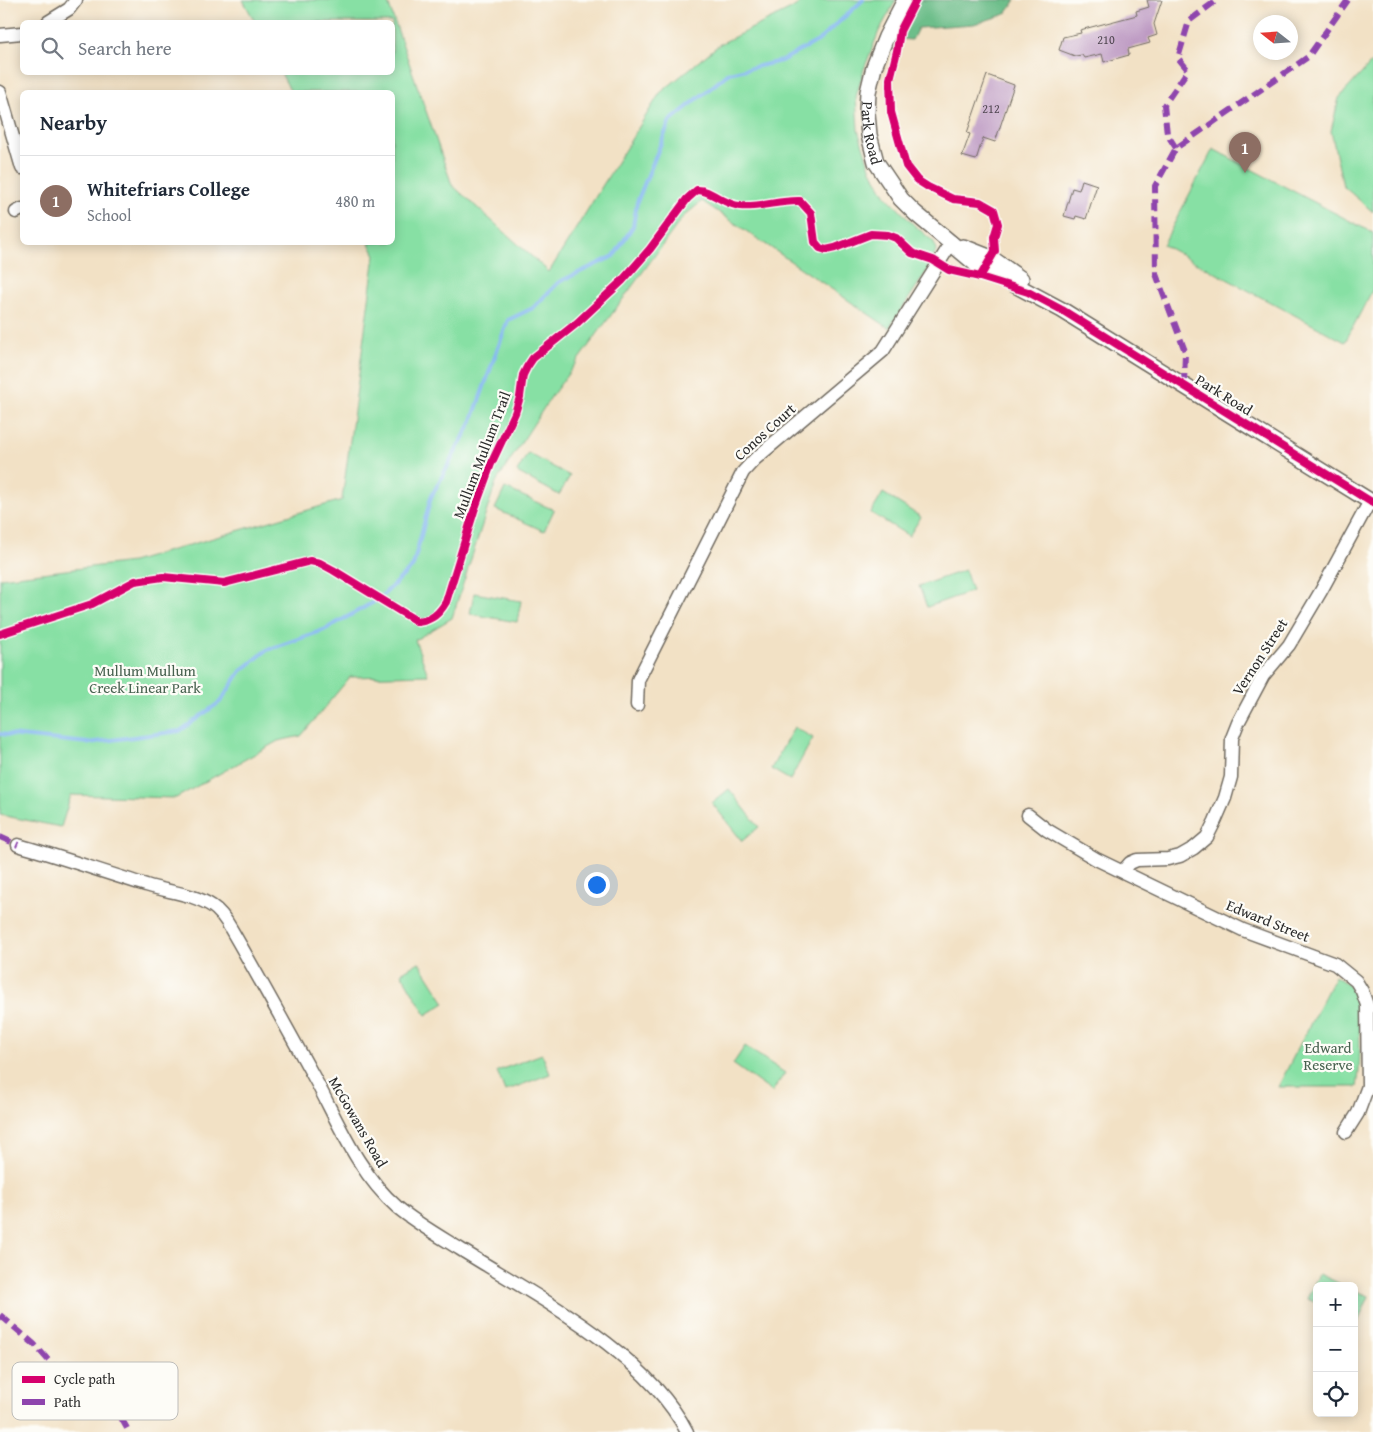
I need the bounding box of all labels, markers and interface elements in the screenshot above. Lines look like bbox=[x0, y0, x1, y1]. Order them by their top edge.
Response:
north arrow bbox=[1253, 15, 1298, 60]
search box bbox=[20, 20, 395, 75]
house number: 210 bbox=[1097, 31, 1115, 48]
icon: search bbox=[38, 34, 66, 62]
text: Search here bbox=[78, 34, 172, 62]
house number: 212 bbox=[982, 100, 1000, 117]
street label: Park Road bbox=[857, 101, 887, 167]
text: Nearby bbox=[40, 107, 107, 138]
pin: 1 bbox=[1229, 132, 1261, 173]
text: Whitefriars College bbox=[87, 175, 250, 203]
text: 1 bbox=[52, 189, 60, 213]
text: 480 m bbox=[335, 189, 375, 213]
text: School bbox=[87, 203, 131, 227]
street label: Park Road bbox=[1192, 369, 1257, 420]
street label: Mullum Mullum Trail bbox=[448, 388, 516, 522]
street label: Conos Court bbox=[729, 398, 801, 465]
street label: Vernon Street bbox=[1227, 614, 1293, 699]
park label: Mullum Mullum Creek Linear Park bbox=[89, 660, 201, 698]
your location bbox=[584, 872, 610, 898]
street label: Edward Street bbox=[1223, 894, 1314, 947]
park label: Edward Reserve bbox=[1304, 1037, 1353, 1075]
street label: McGowans Road bbox=[324, 1072, 393, 1171]
map controls bbox=[1313, 1282, 1358, 1417]
button: + bbox=[1313, 1282, 1358, 1327]
button: − bbox=[1313, 1327, 1358, 1372]
legend bbox=[12, 1362, 178, 1420]
text: Cycle path bbox=[54, 1369, 115, 1389]
button: locate bbox=[1313, 1372, 1358, 1417]
text: Path bbox=[54, 1392, 81, 1412]

